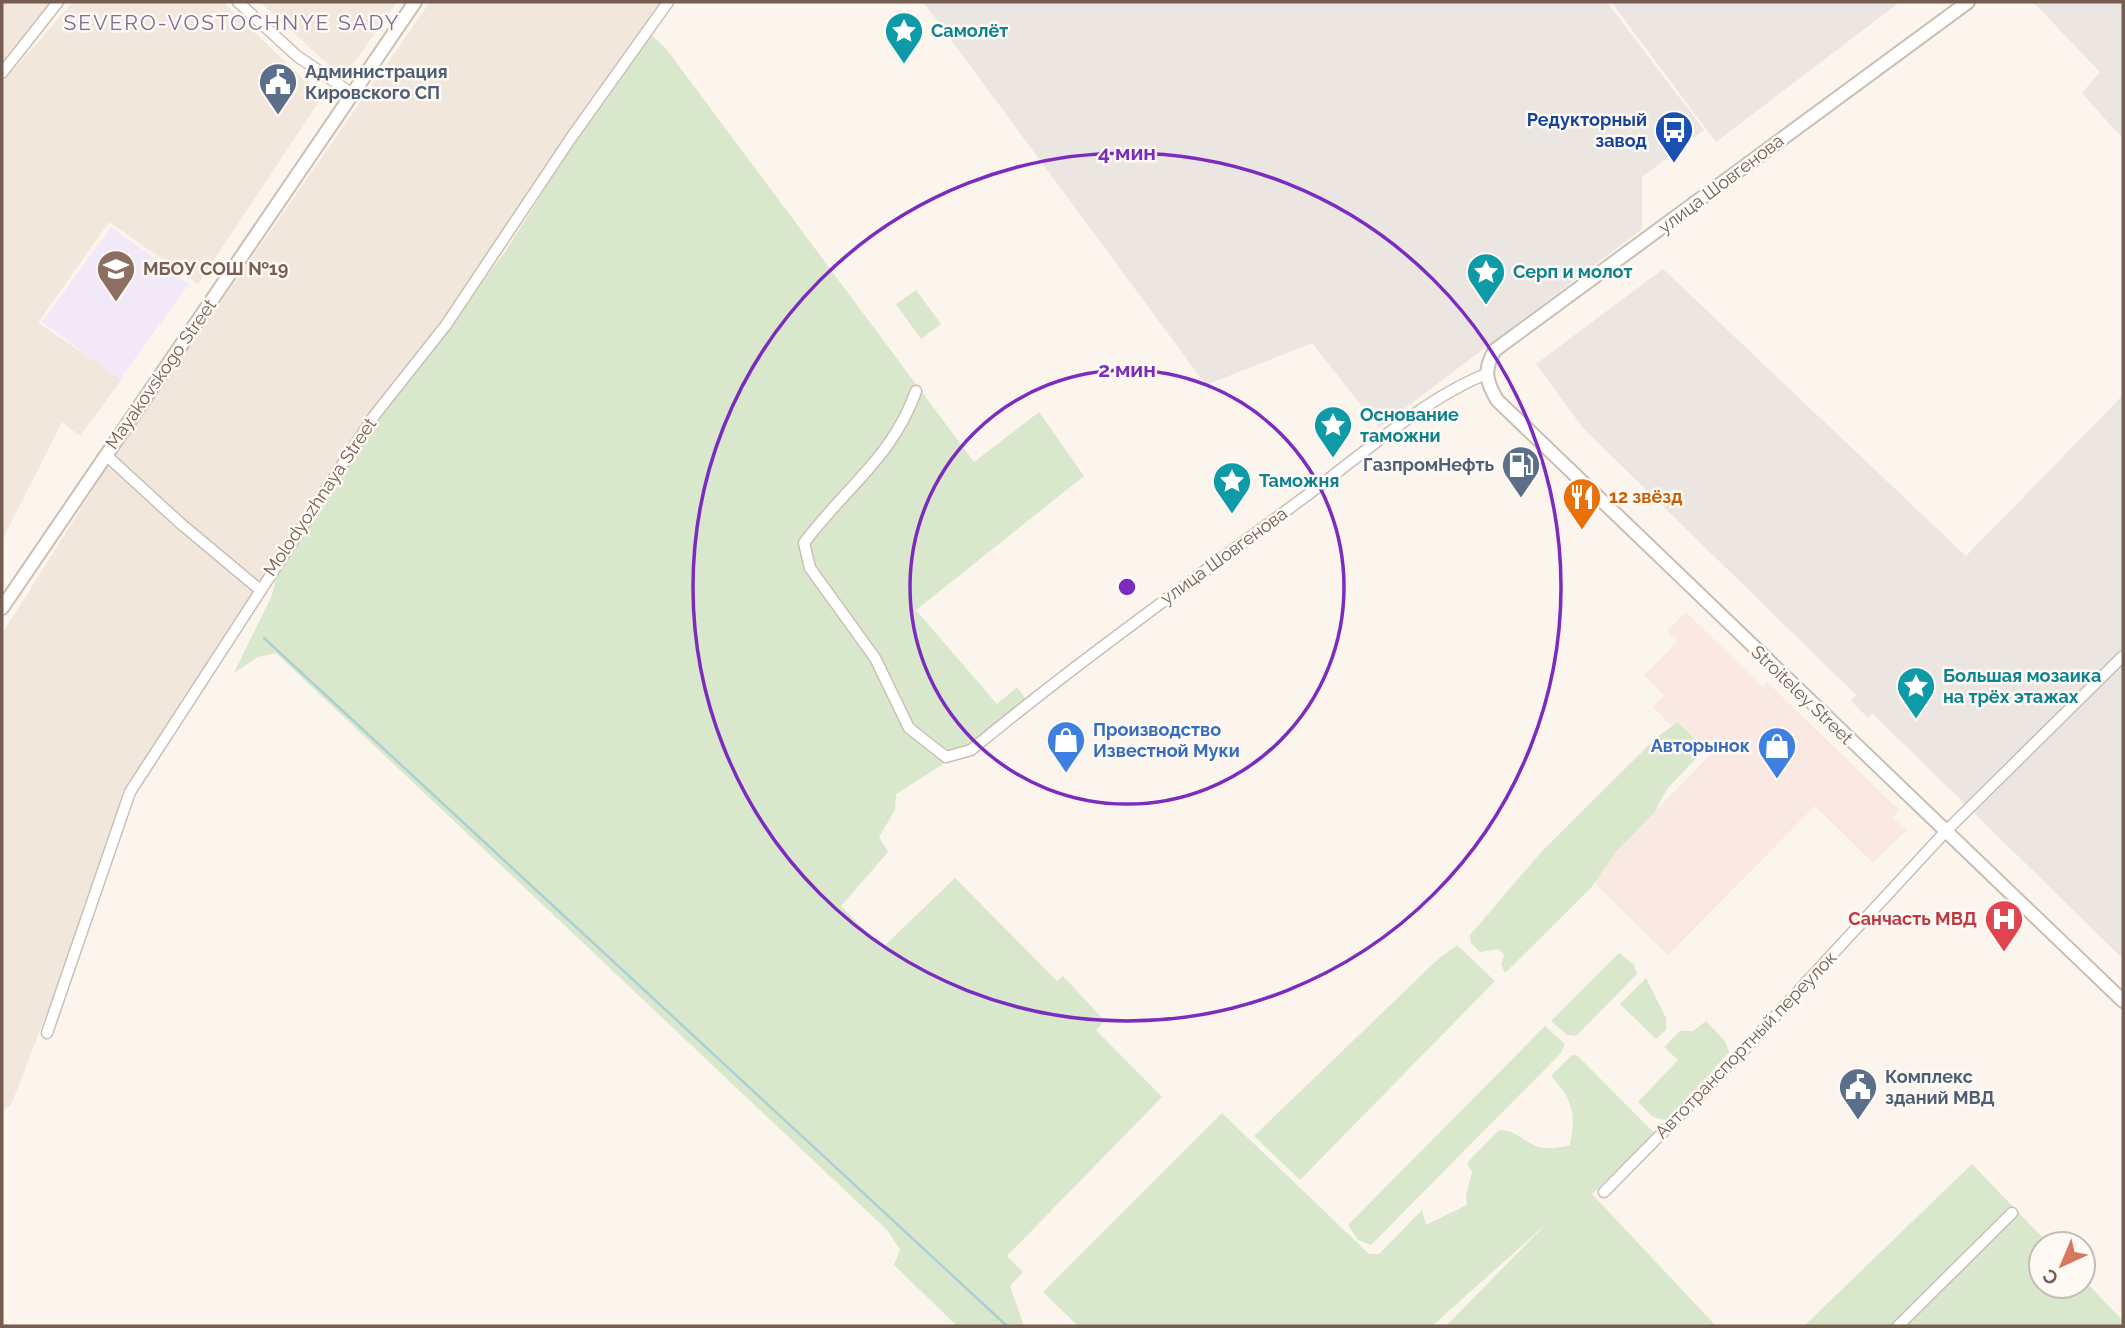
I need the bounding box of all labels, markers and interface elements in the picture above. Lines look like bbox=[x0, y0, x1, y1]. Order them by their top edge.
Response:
district label: SEVERO-VOSTOCHNYE SADY bbox=[64, 10, 400, 35]
place icon: Самолёт bbox=[883, 10, 925, 65]
place label: Самолёт bbox=[931, 20, 1008, 41]
public building icon: Администрация Кировского СП bbox=[257, 61, 299, 116]
place label: Администрация Кировского СП bbox=[305, 61, 448, 103]
place label: Редукторный завод bbox=[1527, 109, 1647, 151]
bus stop icon: Редукторный завод bbox=[1653, 109, 1695, 164]
street label: улица Шовгенова bbox=[1654, 130, 1787, 238]
text: 4 мин bbox=[1098, 140, 1156, 165]
school or university icon: МБОУ СОШ №19 bbox=[95, 248, 137, 303]
place icon: Серп и молот bbox=[1465, 251, 1507, 306]
place label: МБОУ СОШ №19 bbox=[143, 258, 288, 279]
place label: Серп и молот bbox=[1513, 261, 1632, 282]
street label: Mayakovskogo Street bbox=[101, 295, 220, 453]
text: 2 мин bbox=[1098, 357, 1156, 382]
place icon: Основание таможни bbox=[1312, 404, 1354, 459]
place label: Основание таможни bbox=[1360, 404, 1459, 446]
street label: Molodyozhnaya Street bbox=[259, 414, 380, 580]
fuel station icon: ГазпромНефть bbox=[1500, 444, 1542, 499]
place label: ГазпромНефть bbox=[1363, 454, 1494, 475]
place icon: Таможня bbox=[1211, 460, 1253, 515]
place label: Таможня bbox=[1259, 470, 1339, 491]
restaurant icon: 12 звёзд bbox=[1561, 476, 1603, 531]
place label: 12 звёзд bbox=[1609, 486, 1683, 507]
street label: улица Шовгенова bbox=[1156, 503, 1291, 609]
centre of rings bbox=[1115, 575, 1139, 599]
street label: Stroiteley Street bbox=[1747, 641, 1857, 748]
place icon: Большая мозаика на трёх этажах bbox=[1895, 665, 1937, 720]
place label: Большая мозаика на трёх этажах bbox=[1943, 665, 2101, 707]
shop icon: Производство Известной Муки bbox=[1045, 719, 1087, 774]
place label: Производство Известной Муки bbox=[1093, 719, 1240, 761]
shop icon: Авторынок bbox=[1756, 725, 1798, 780]
place label: Авторынок bbox=[1651, 735, 1750, 756]
hospital icon: Санчасть МВД bbox=[1983, 898, 2025, 953]
place label: Санчасть МВД bbox=[1848, 908, 1977, 929]
street label: Автотранспортный переулок bbox=[1651, 947, 1841, 1143]
public building icon: Комплекс зданий МВД bbox=[1837, 1066, 1879, 1121]
place label: Комплекс зданий МВД bbox=[1885, 1066, 1995, 1108]
north arrow bbox=[2027, 1230, 2097, 1300]
text: С bbox=[2038, 1265, 2063, 1290]

